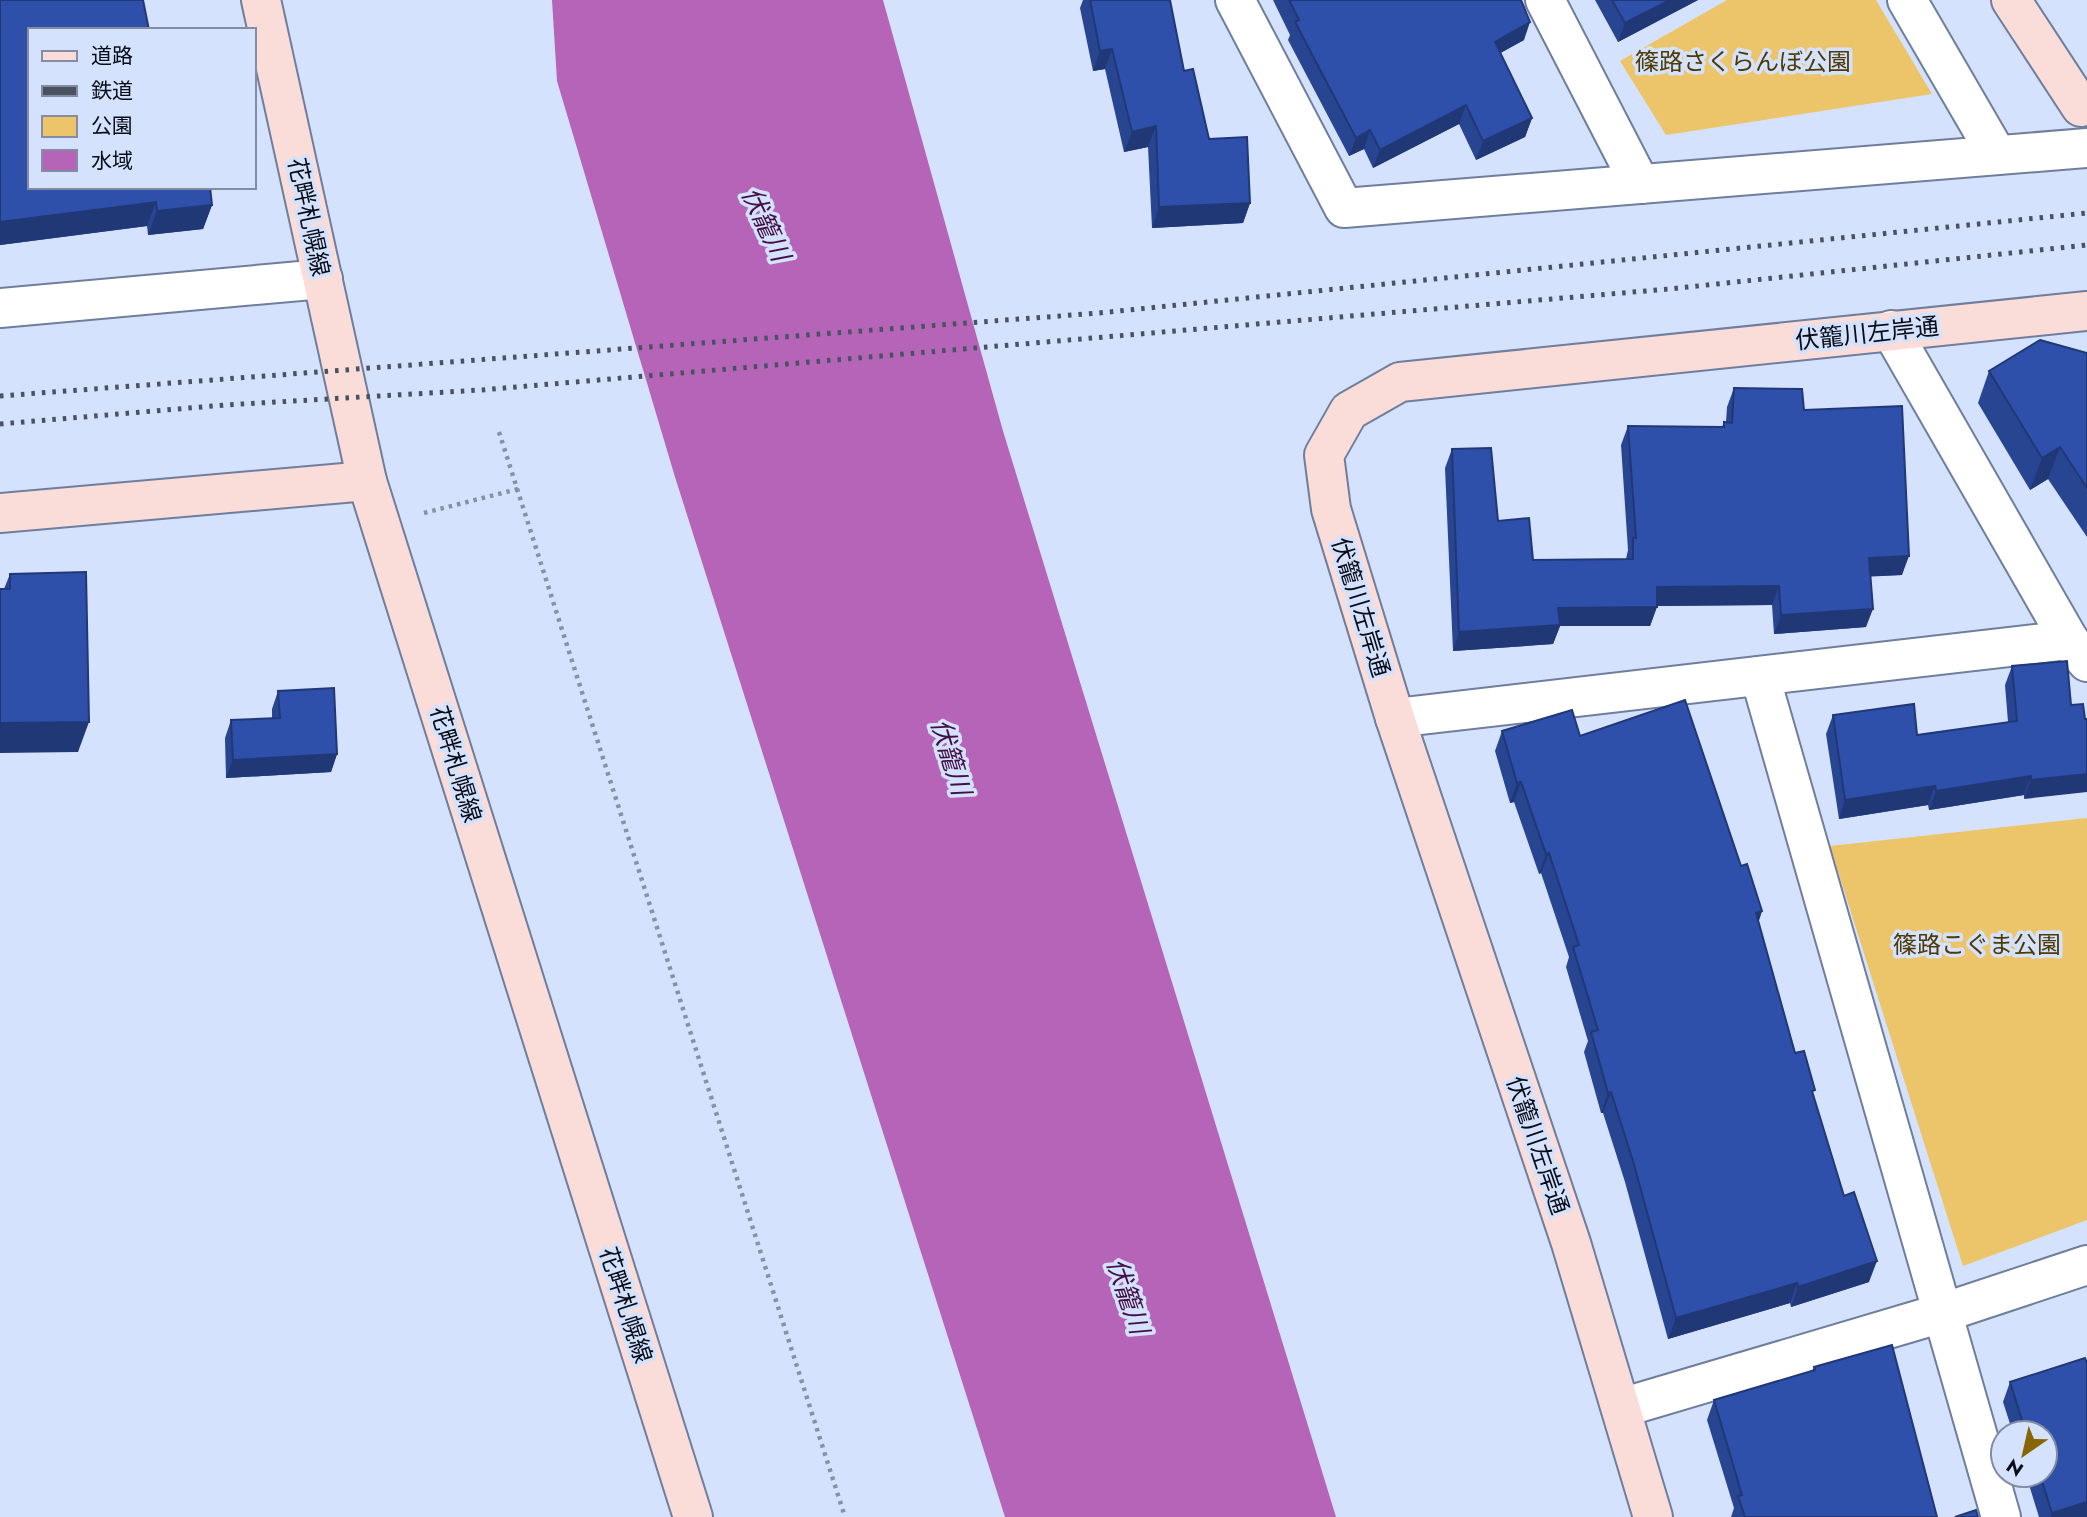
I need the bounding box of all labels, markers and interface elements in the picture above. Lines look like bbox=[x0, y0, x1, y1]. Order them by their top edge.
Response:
legend bbox=[28, 28, 256, 189]
text: 道路 bbox=[91, 41, 133, 71]
park label: 篠路さくらんぼ公園 bbox=[1635, 44, 1851, 79]
text: 鉄道 bbox=[91, 76, 133, 106]
text: 公園 bbox=[91, 111, 133, 141]
text: 水域 bbox=[91, 146, 133, 176]
street label: 花畔札幌線 bbox=[279, 155, 339, 279]
water label: 伏籠川 bbox=[732, 181, 801, 270]
street label: 伏籠川左岸通 bbox=[1794, 308, 1940, 358]
street label: 伏籠川左岸通 bbox=[1323, 533, 1399, 681]
street label: 花畔札幌線 bbox=[422, 702, 490, 826]
water label: 伏籠川 bbox=[921, 714, 981, 803]
park label: 篠路こぐま公園 bbox=[1893, 927, 2061, 962]
street label: 伏籠川左岸通 bbox=[1498, 1071, 1578, 1219]
street label: 花畔札幌線 bbox=[591, 1243, 661, 1367]
water label: 伏籠川 bbox=[1097, 1253, 1160, 1342]
north arrow bbox=[1989, 1419, 2059, 1489]
text: N bbox=[2001, 1452, 2029, 1483]

